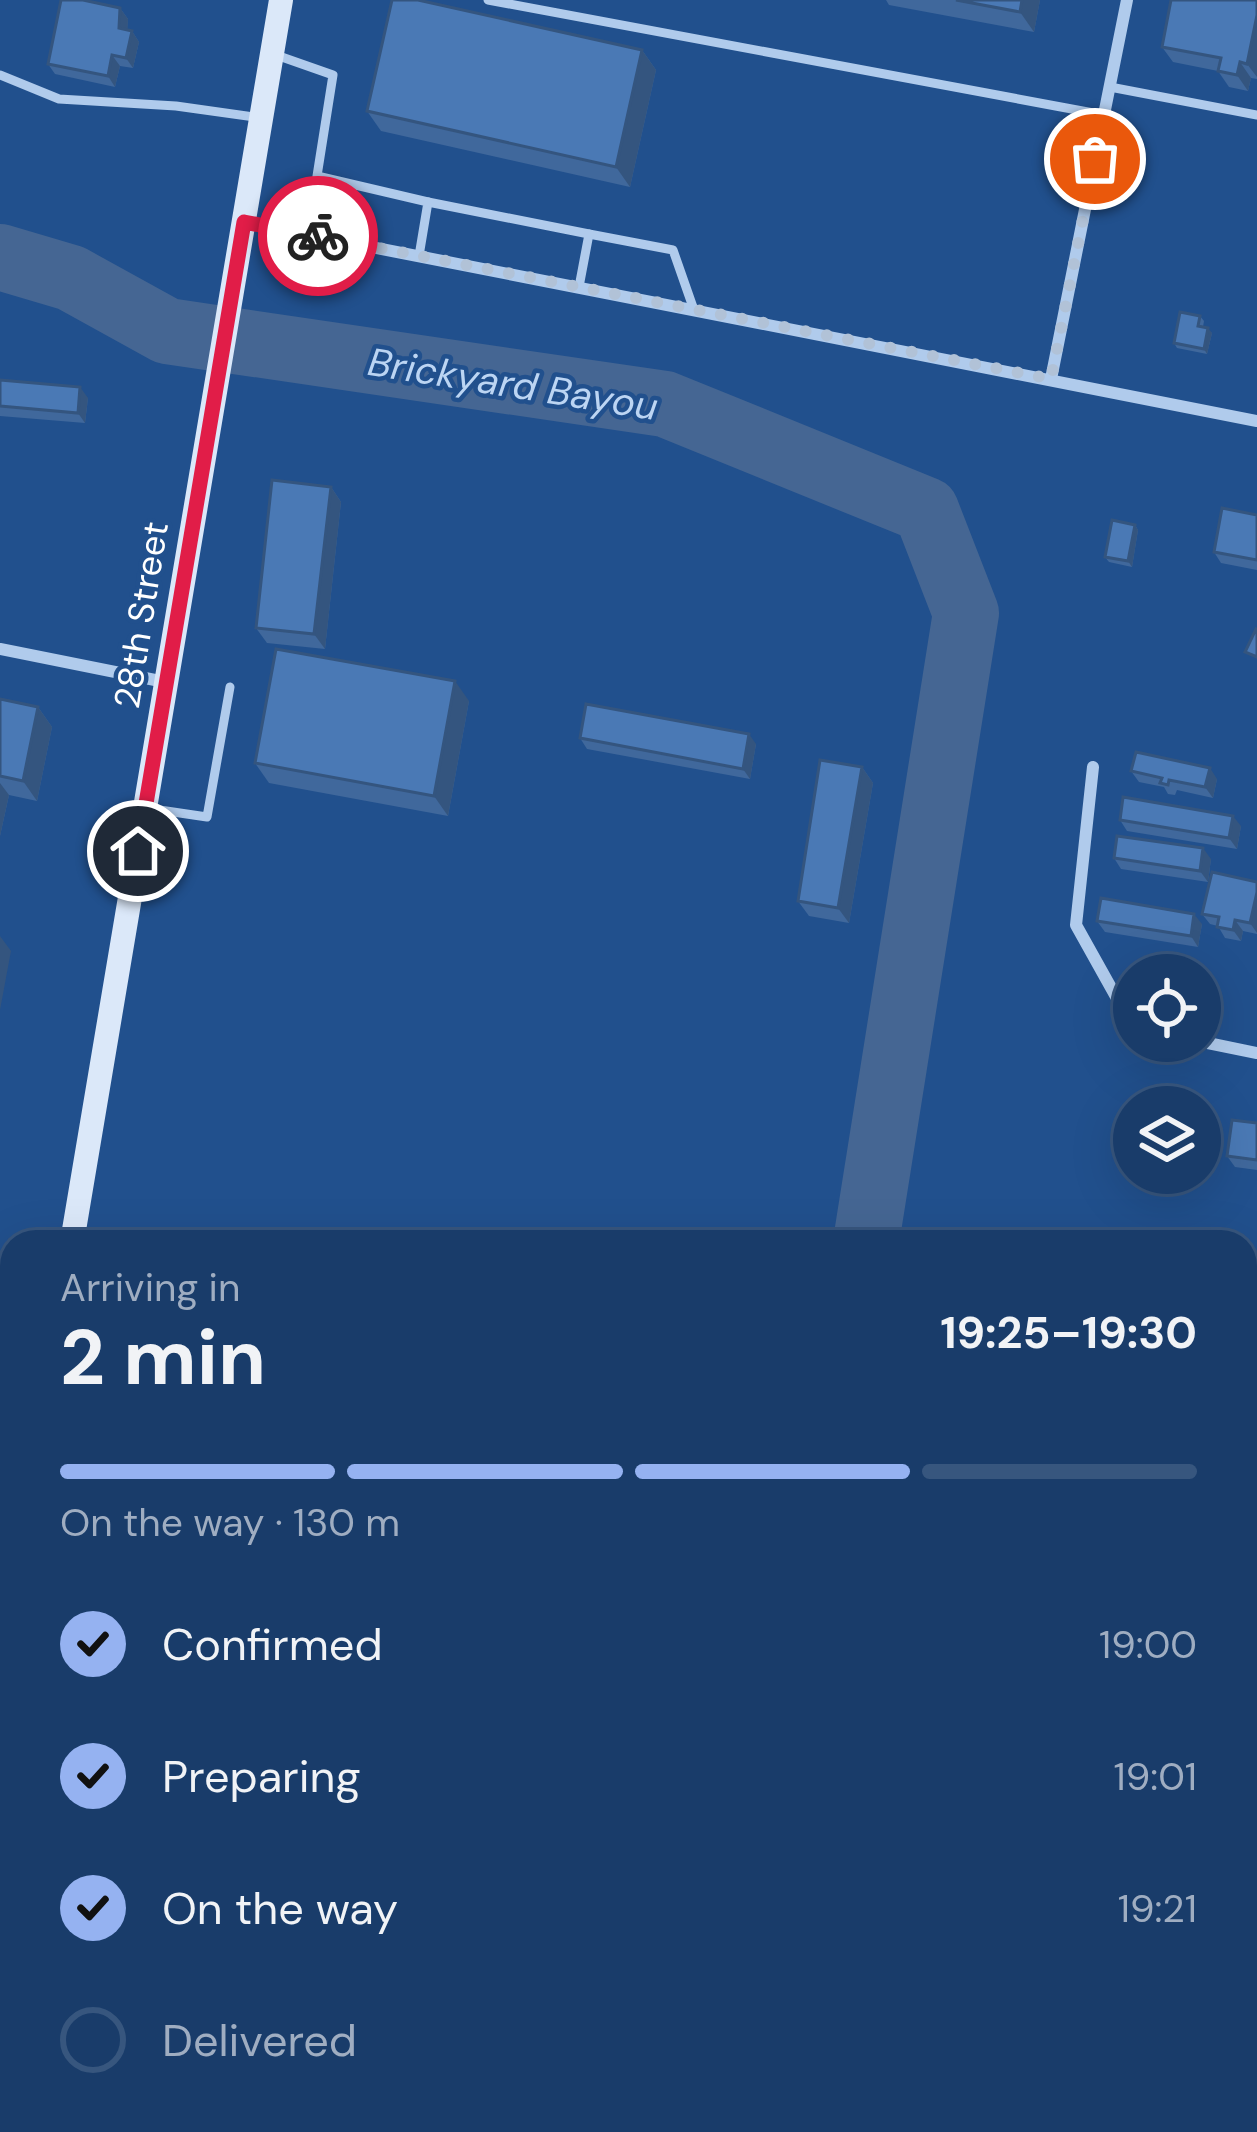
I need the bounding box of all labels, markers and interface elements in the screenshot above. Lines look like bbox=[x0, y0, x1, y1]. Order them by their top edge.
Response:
pin bbox=[1044, 108, 1146, 210]
icon: bag bbox=[1062, 126, 1128, 192]
courier bbox=[258, 176, 378, 296]
icon: bike bbox=[285, 203, 351, 269]
water label: Brickyard Bayou bbox=[364, 336, 662, 432]
street label: 28th Street bbox=[103, 518, 179, 712]
pin bbox=[87, 800, 189, 902]
icon: home bbox=[105, 818, 171, 884]
map controls bbox=[1113, 954, 1221, 1194]
button: locate bbox=[1113, 954, 1221, 1062]
button: layers bbox=[1113, 1086, 1221, 1194]
text: Arriving in bbox=[60, 1262, 240, 1313]
text: 19:25–19:30 bbox=[940, 1303, 1197, 1362]
text: 2 min bbox=[60, 1307, 266, 1408]
text: On the way · 130 m bbox=[60, 1497, 400, 1548]
icon: check bbox=[60, 1611, 126, 1677]
text: Confirmed bbox=[162, 1615, 383, 1674]
text: 19:00 bbox=[1099, 1619, 1197, 1670]
icon: check bbox=[60, 1743, 126, 1809]
text: Preparing bbox=[162, 1747, 361, 1806]
text: 19:01 bbox=[1114, 1751, 1197, 1802]
icon: check bbox=[60, 1875, 126, 1941]
text: On the way bbox=[162, 1879, 398, 1938]
text: 19:21 bbox=[1118, 1883, 1197, 1934]
text: Delivered bbox=[162, 2011, 357, 2070]

